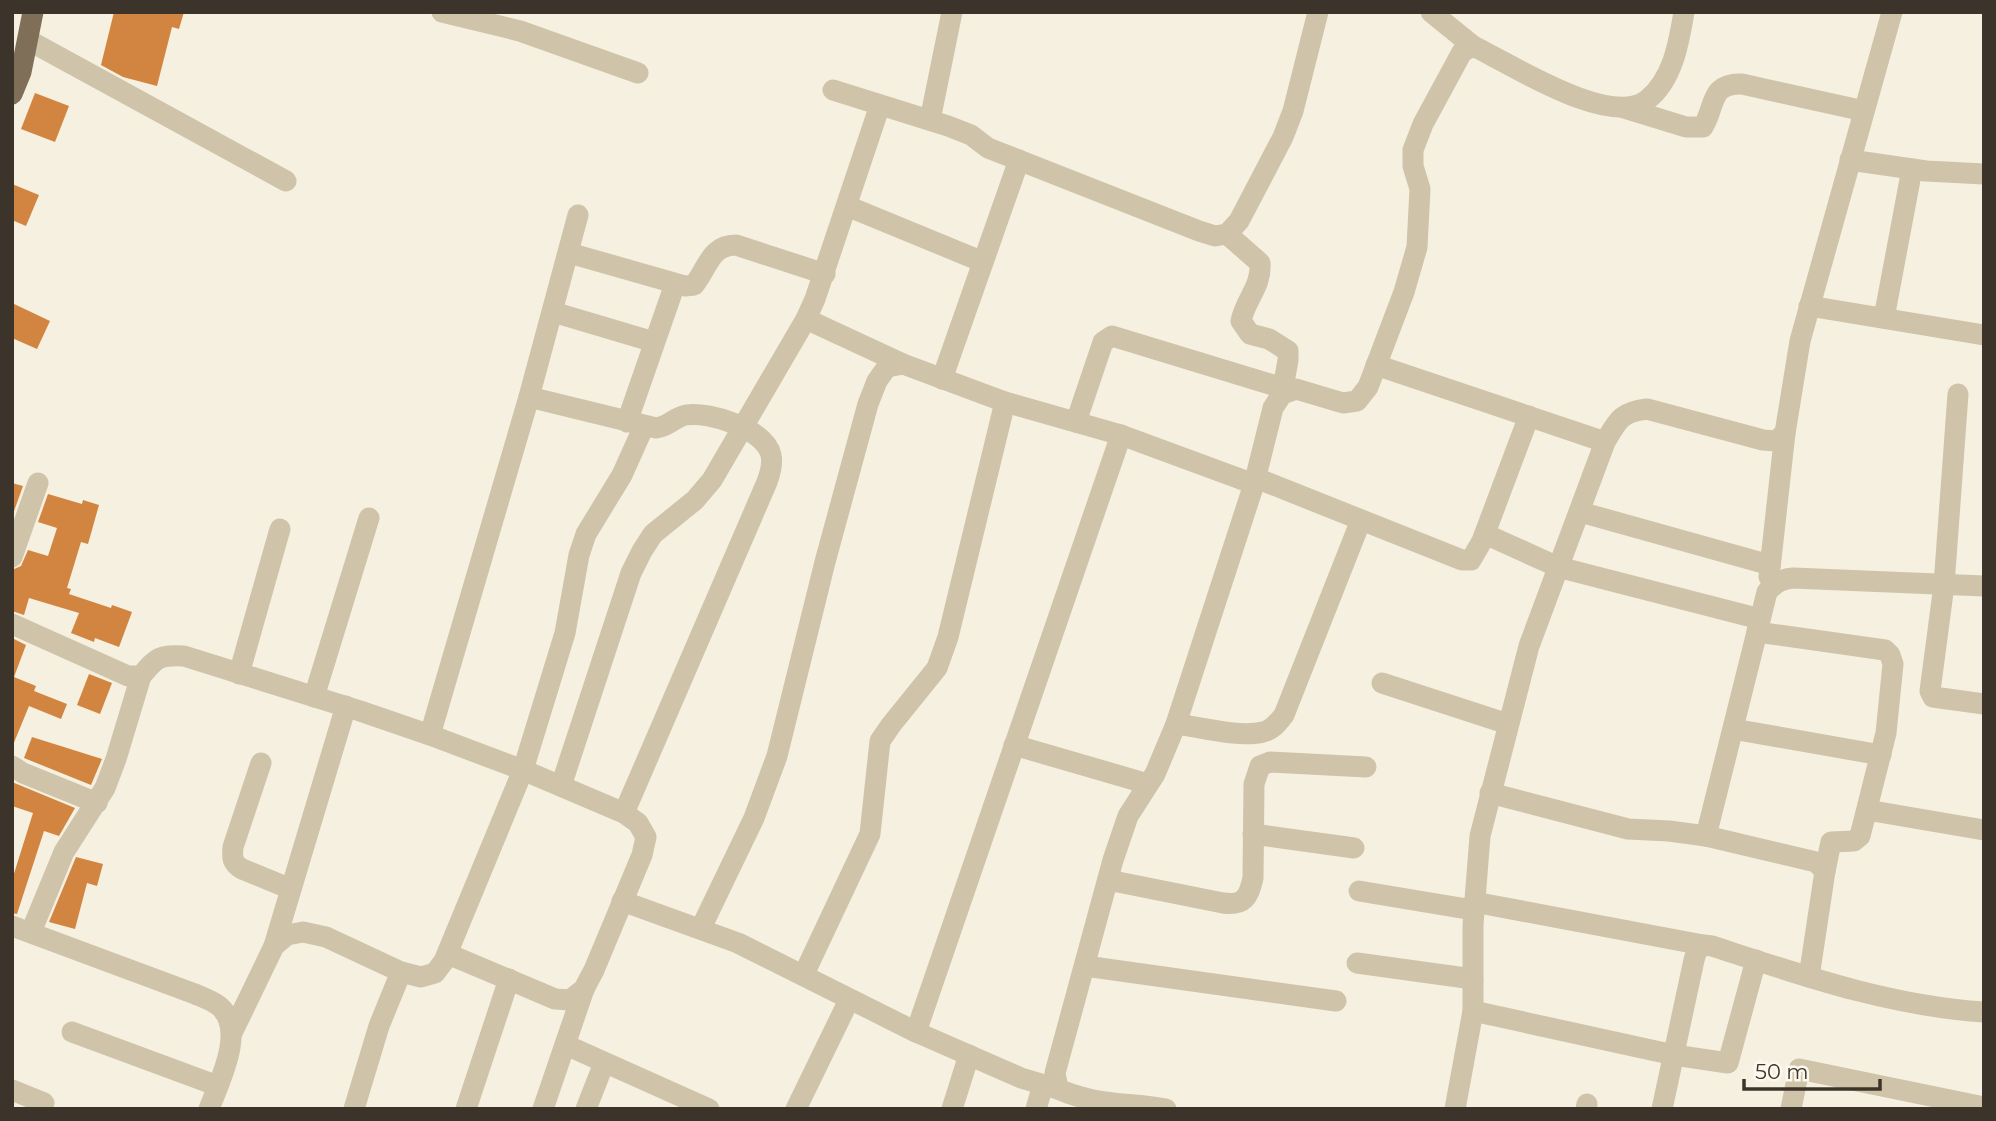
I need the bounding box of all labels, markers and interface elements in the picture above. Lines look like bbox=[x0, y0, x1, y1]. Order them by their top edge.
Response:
scale bar bbox=[1744, 1048, 1881, 1092]
text: 50 m bbox=[1755, 1059, 1809, 1084]

